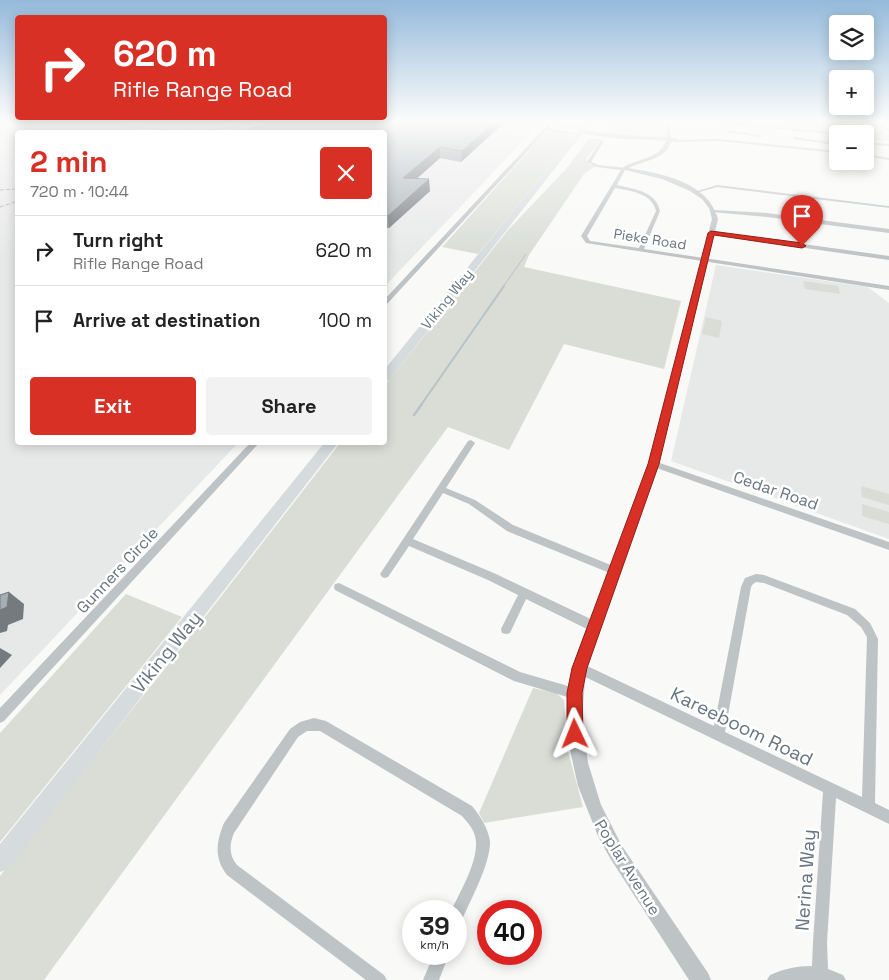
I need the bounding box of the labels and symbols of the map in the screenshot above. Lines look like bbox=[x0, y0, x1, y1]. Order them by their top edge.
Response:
pin bbox=[781, 195, 823, 246]
street label: Pieke Road bbox=[612, 224, 688, 254]
street label: Viking Way bbox=[417, 265, 477, 333]
street label: Cedar Road bbox=[730, 466, 821, 515]
street label: Gunners Circle bbox=[72, 523, 163, 618]
street label: Viking Way bbox=[126, 606, 207, 699]
street label: Kareeboom Road bbox=[666, 681, 817, 772]
position arrow bbox=[548, 707, 600, 759]
street label: Poplar Avenue bbox=[590, 815, 665, 919]
street label: Nerina Way bbox=[789, 828, 822, 932]
speed limit sign: 40 bbox=[477, 900, 542, 965]

